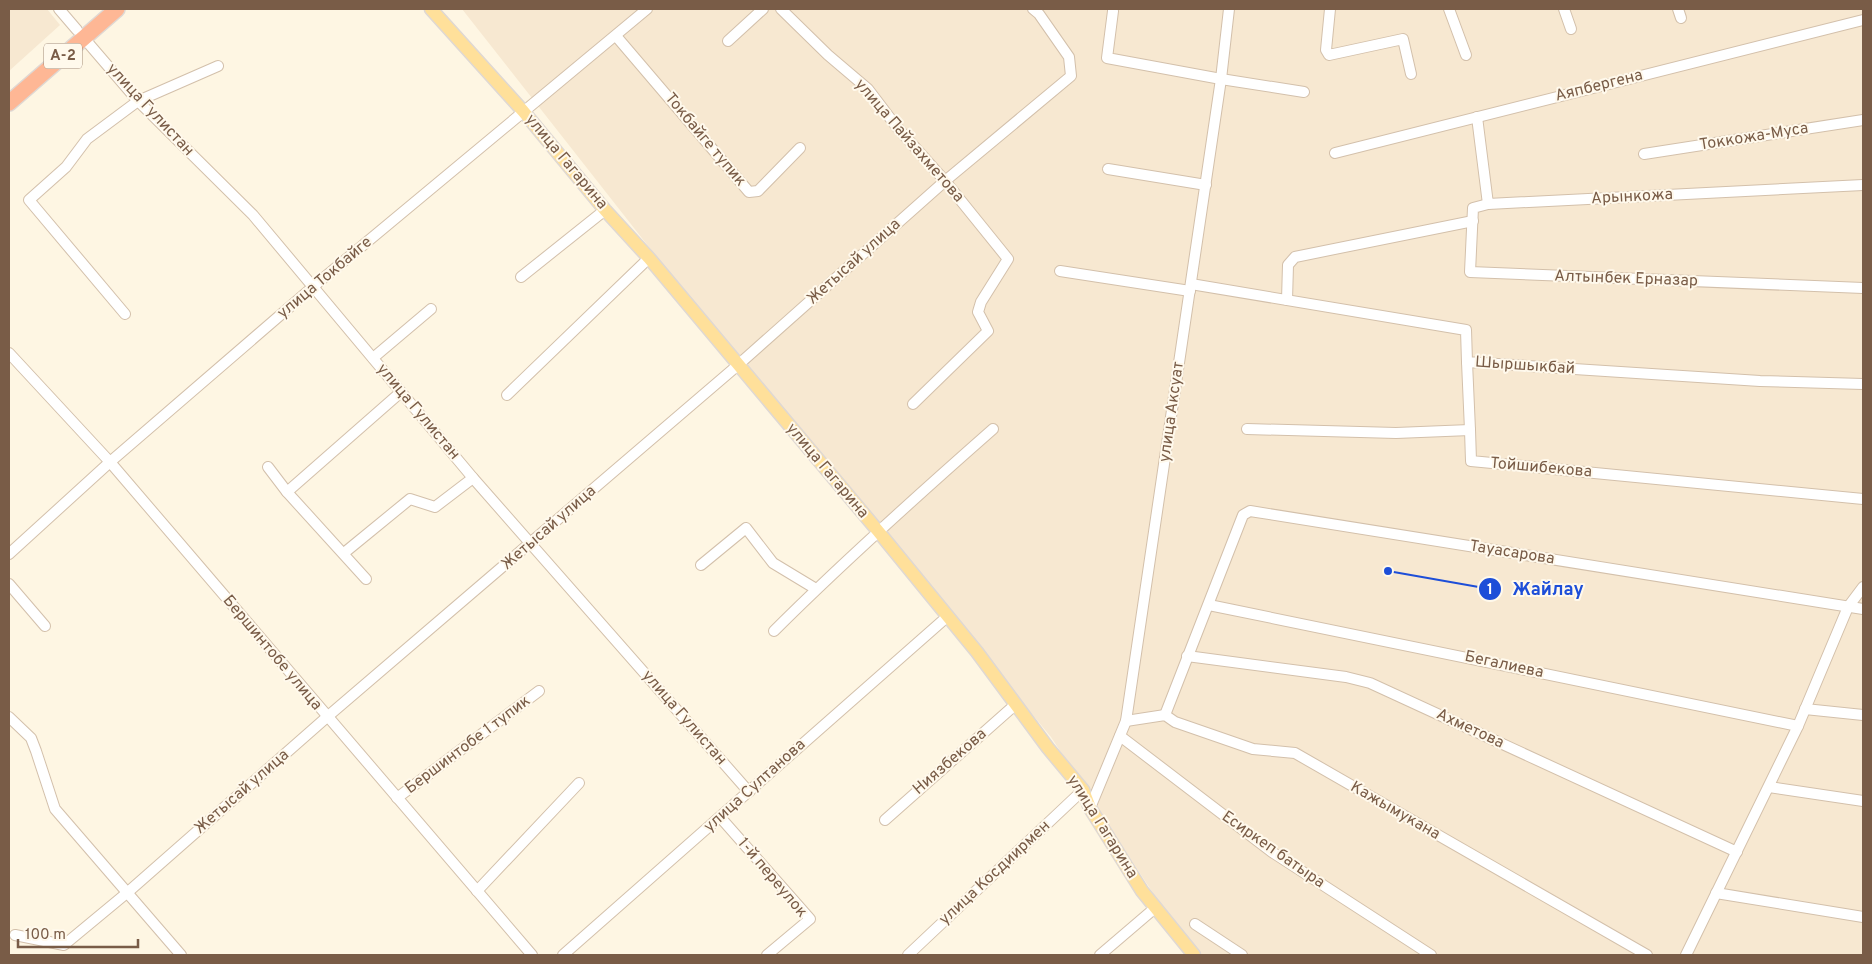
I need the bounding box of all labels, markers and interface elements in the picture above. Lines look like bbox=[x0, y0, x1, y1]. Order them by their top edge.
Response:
road number: A-2 bbox=[44, 44, 82, 68]
street label: улица Гулистан bbox=[102, 60, 198, 160]
street label: Аяпбергена bbox=[1553, 65, 1645, 107]
street label: улица Пайзахметова bbox=[850, 75, 968, 207]
street label: Токбайге тупик bbox=[660, 89, 750, 191]
street label: улица Гагарина bbox=[520, 110, 612, 214]
street label: Токкожа-Муса bbox=[1698, 119, 1810, 155]
street label: Арынкожа bbox=[1591, 185, 1673, 209]
street label: Жетысай улица bbox=[803, 215, 905, 309]
street label: улица Токбайге bbox=[274, 233, 376, 323]
street label: Алтынбек Ерназар bbox=[1554, 266, 1698, 292]
street label: Шыршыкбай bbox=[1474, 353, 1576, 379]
street label: улица Гулистан bbox=[372, 360, 464, 464]
street label: улица Аксуат bbox=[1155, 360, 1189, 464]
street label: улица Гагарина bbox=[781, 419, 873, 523]
street label: Тойшибекова bbox=[1489, 454, 1593, 482]
street label: Жетысай улица bbox=[497, 481, 601, 575]
street label: Тауасарова bbox=[1468, 536, 1556, 570]
callout: Жайлау bbox=[1477, 572, 1594, 605]
text: Жайлау bbox=[1512, 579, 1584, 602]
text: 1 bbox=[1487, 581, 1493, 600]
street label: Бершинтобе улица bbox=[218, 591, 326, 715]
street label: Бегалиева bbox=[1463, 647, 1545, 683]
street label: улица Гулистан bbox=[637, 666, 731, 770]
street label: Бершинтобе 1 тупик bbox=[401, 691, 535, 799]
street label: Ахметова bbox=[1433, 705, 1507, 753]
street label: Ниязбекова bbox=[909, 725, 991, 799]
street label: улица Султанова bbox=[700, 735, 810, 837]
street label: Жетысай улица bbox=[190, 745, 294, 839]
street label: улица Гагарина bbox=[1062, 771, 1142, 883]
street label: Кажымукана bbox=[1347, 777, 1443, 845]
street label: Есиркеп батыра bbox=[1217, 807, 1329, 893]
street label: улица Косдиирмен bbox=[935, 816, 1055, 930]
street label: 1-й переулок bbox=[733, 834, 811, 922]
scale bar bbox=[18, 916, 138, 948]
text: 100 m bbox=[25, 926, 66, 945]

